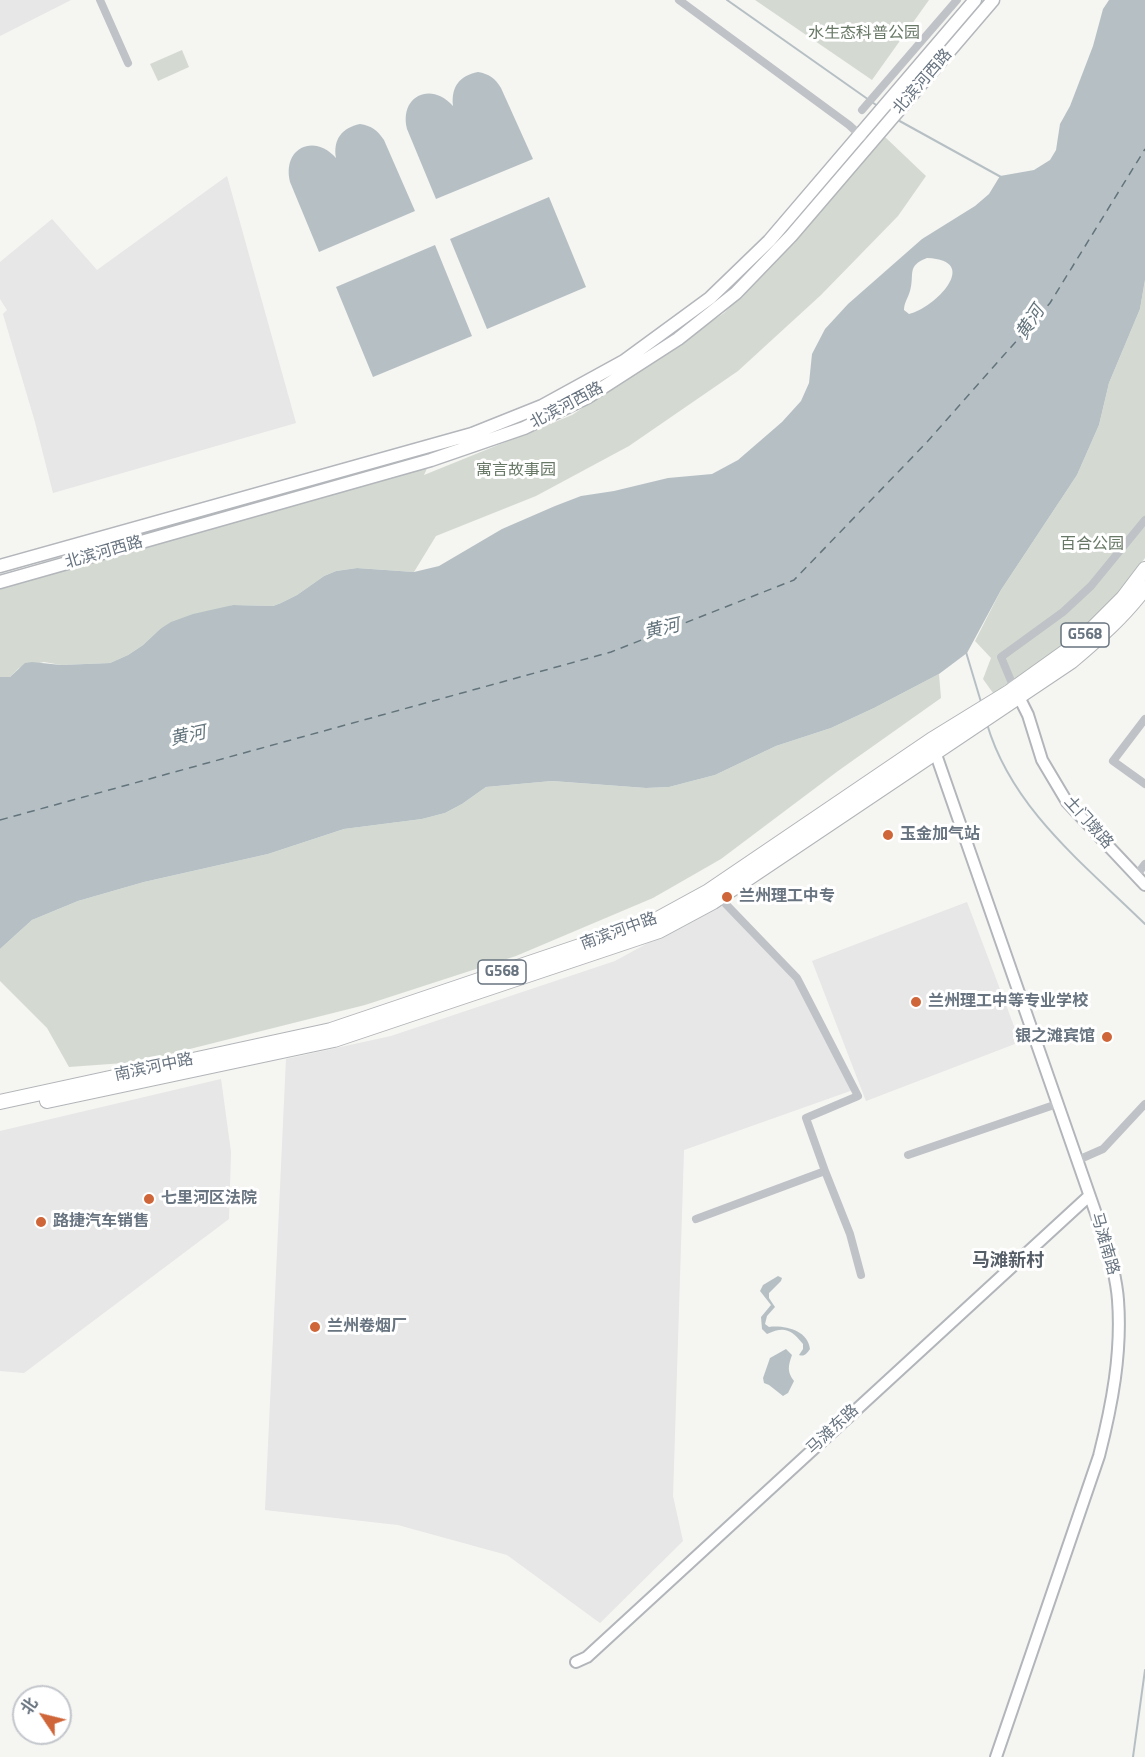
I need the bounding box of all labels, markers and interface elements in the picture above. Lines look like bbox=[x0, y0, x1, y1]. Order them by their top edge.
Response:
park label: 水生态科普公园 bbox=[808, 24, 920, 44]
street label: 北滨河西路 bbox=[890, 46, 956, 118]
water label: 黄河 bbox=[1012, 302, 1050, 344]
street label: 北滨河西路 bbox=[527, 379, 607, 433]
park label: 寓言故事园 bbox=[476, 461, 556, 481]
street label: 北滨河西路 bbox=[63, 533, 145, 573]
park label: 百合公园 bbox=[1060, 535, 1124, 555]
water label: 黄河 bbox=[642, 615, 682, 645]
road number: G568 bbox=[1061, 623, 1109, 647]
water label: 黄河 bbox=[168, 723, 208, 751]
street label: 土门墩路 bbox=[1059, 793, 1117, 853]
place label: 玉金加气站 bbox=[900, 825, 980, 845]
marker: 玉金加气站 bbox=[881, 828, 895, 842]
place label: 兰州理工中专 bbox=[739, 887, 835, 907]
marker: 兰州理工中专 bbox=[720, 890, 734, 904]
street label: 南滨河中路 bbox=[578, 909, 660, 955]
road number: G568 bbox=[478, 960, 526, 984]
place label: 兰州理工中等专业学校 bbox=[928, 992, 1088, 1012]
marker: 兰州理工中等专业学校 bbox=[909, 995, 923, 1009]
place label: 银之滩宾馆 bbox=[1015, 1027, 1095, 1047]
marker: 银之滩宾馆 bbox=[1100, 1030, 1114, 1044]
street label: 南滨河中路 bbox=[113, 1050, 195, 1086]
place label: 七里河区法院 bbox=[161, 1189, 257, 1209]
marker: 七里河区法院 bbox=[142, 1192, 156, 1206]
street label: 马滩南路 bbox=[1086, 1211, 1122, 1277]
place label: 路捷汽车销售 bbox=[53, 1212, 149, 1232]
marker: 路捷汽车销售 bbox=[34, 1215, 48, 1229]
district label: 马滩新村 bbox=[972, 1251, 1044, 1273]
place label: 兰州卷烟厂 bbox=[327, 1317, 407, 1337]
marker: 兰州卷烟厂 bbox=[308, 1320, 322, 1334]
street label: 马滩东路 bbox=[803, 1401, 863, 1459]
north arrow bbox=[12, 1685, 72, 1745]
text: 北 bbox=[14, 1692, 43, 1719]

